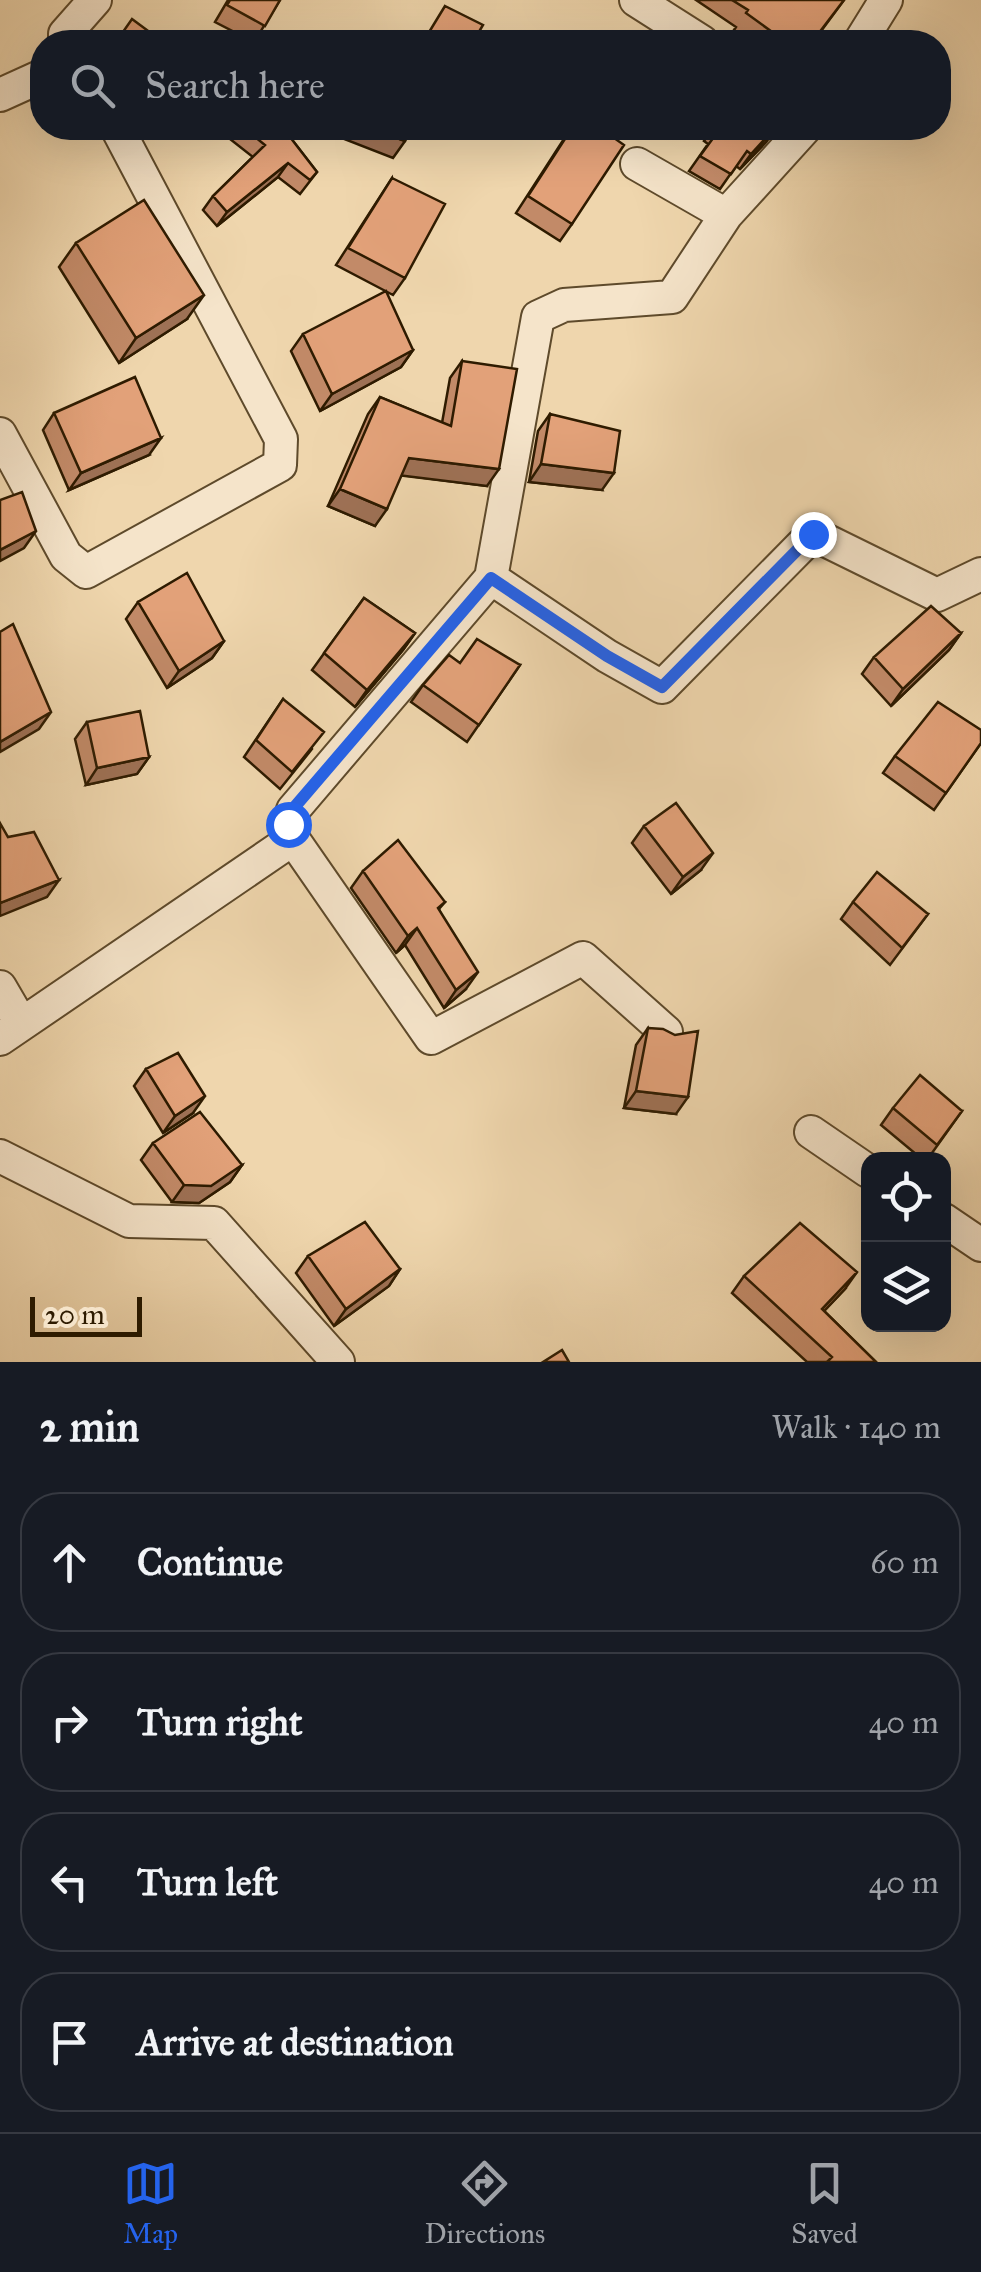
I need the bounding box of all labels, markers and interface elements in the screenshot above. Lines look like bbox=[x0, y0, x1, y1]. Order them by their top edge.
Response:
search box bbox=[30, 30, 951, 140]
icon: search bbox=[65, 58, 120, 113]
text: Search here bbox=[145, 62, 325, 108]
route end bbox=[791, 512, 837, 558]
route start bbox=[266, 802, 312, 848]
map controls bbox=[861, 1152, 951, 1332]
button: locate bbox=[861, 1152, 951, 1242]
button: layers bbox=[861, 1242, 951, 1332]
scale bar bbox=[30, 1292, 142, 1336]
text: 20 m bbox=[45, 1297, 105, 1332]
text: 2 min bbox=[40, 1401, 139, 1453]
text: Walk · 140 m bbox=[771, 1408, 941, 1447]
icon: ahead bbox=[42, 1535, 97, 1590]
text: Continue bbox=[137, 1539, 283, 1585]
text: 60 m bbox=[870, 1543, 939, 1582]
icon: right bbox=[42, 1695, 97, 1750]
text: Turn right bbox=[137, 1699, 303, 1745]
text: 40 m bbox=[869, 1703, 939, 1742]
icon: left bbox=[42, 1855, 97, 1910]
text: Turn left bbox=[137, 1859, 278, 1905]
text: 40 m bbox=[869, 1863, 939, 1902]
icon: arrive bbox=[42, 2015, 97, 2070]
text: Arrive at destination bbox=[137, 2019, 454, 2065]
tab: Map bbox=[123, 2156, 178, 2251]
tab: Directions bbox=[424, 2156, 545, 2251]
tab: Saved bbox=[791, 2156, 858, 2251]

